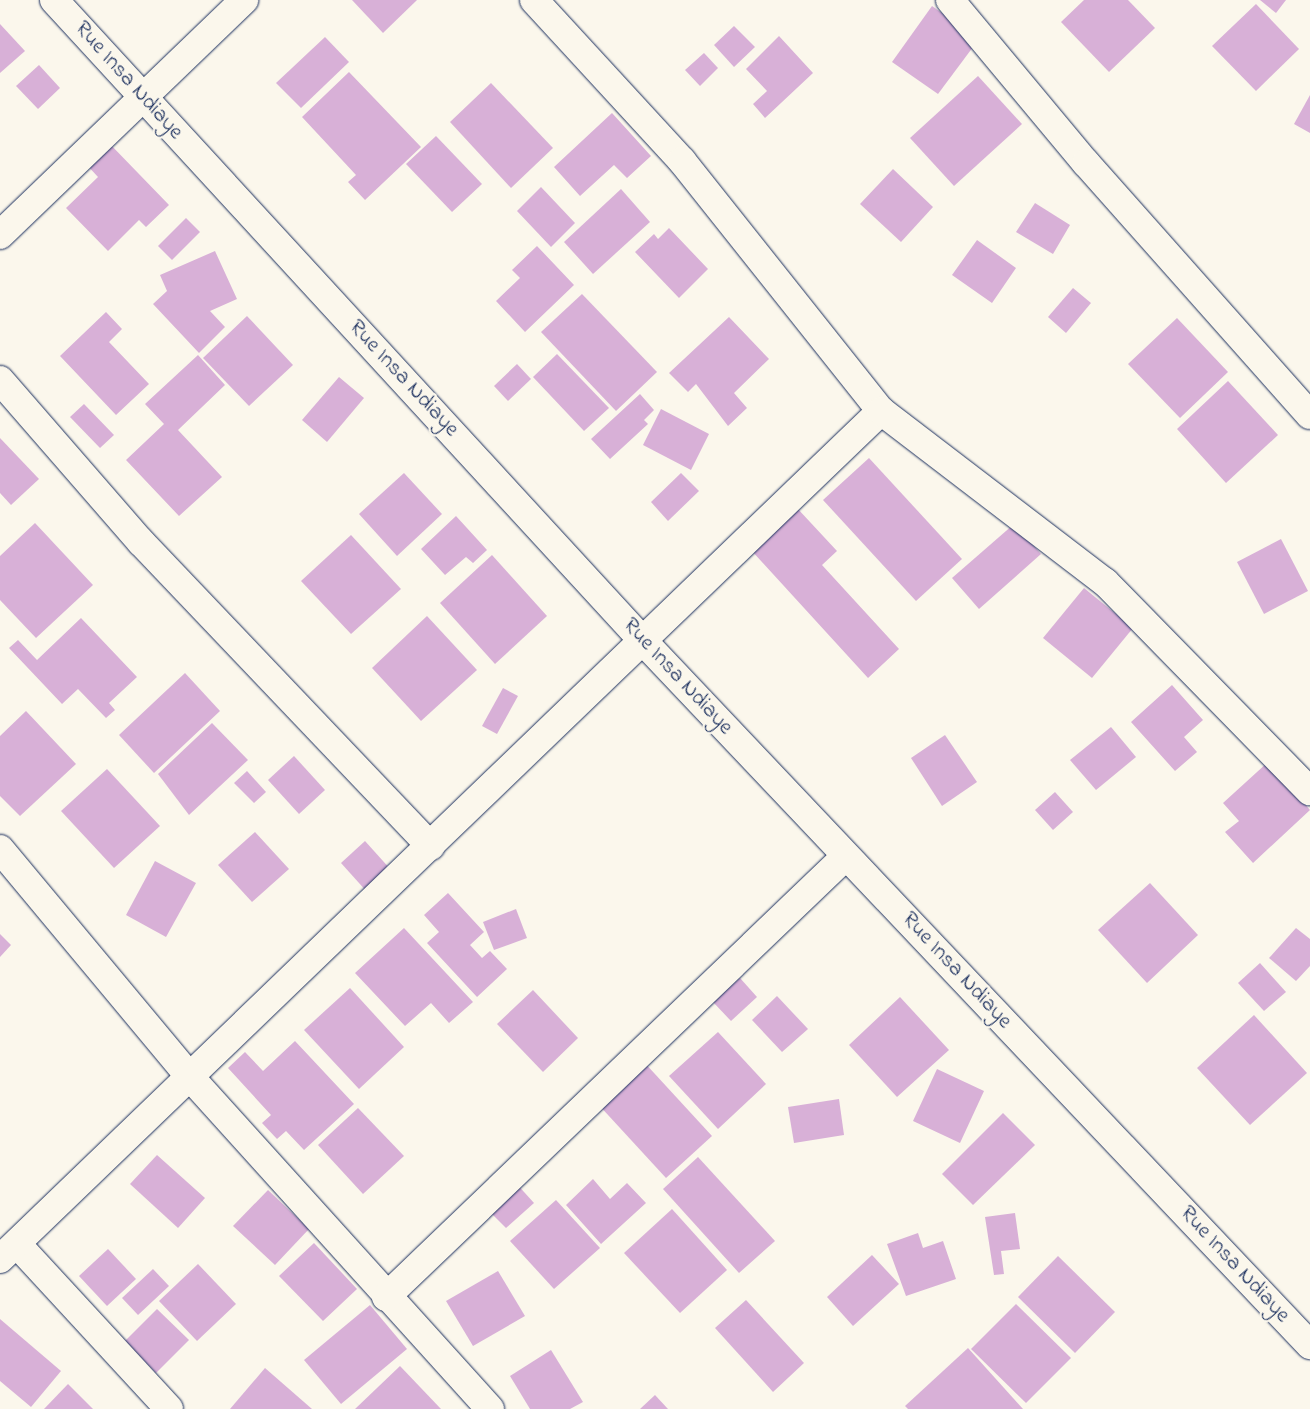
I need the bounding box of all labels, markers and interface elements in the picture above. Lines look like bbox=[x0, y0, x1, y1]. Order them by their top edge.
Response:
street label: Rue Insa Ndiaye bbox=[68, 17, 188, 145]
street label: Rue Insa Ndiaye bbox=[342, 315, 464, 443]
street label: Rue Insa Ndiaye bbox=[616, 613, 738, 741]
street label: Rue Insa Ndiaye bbox=[895, 907, 1017, 1035]
street label: Rue Insa Ndiaye bbox=[1173, 1201, 1295, 1329]

